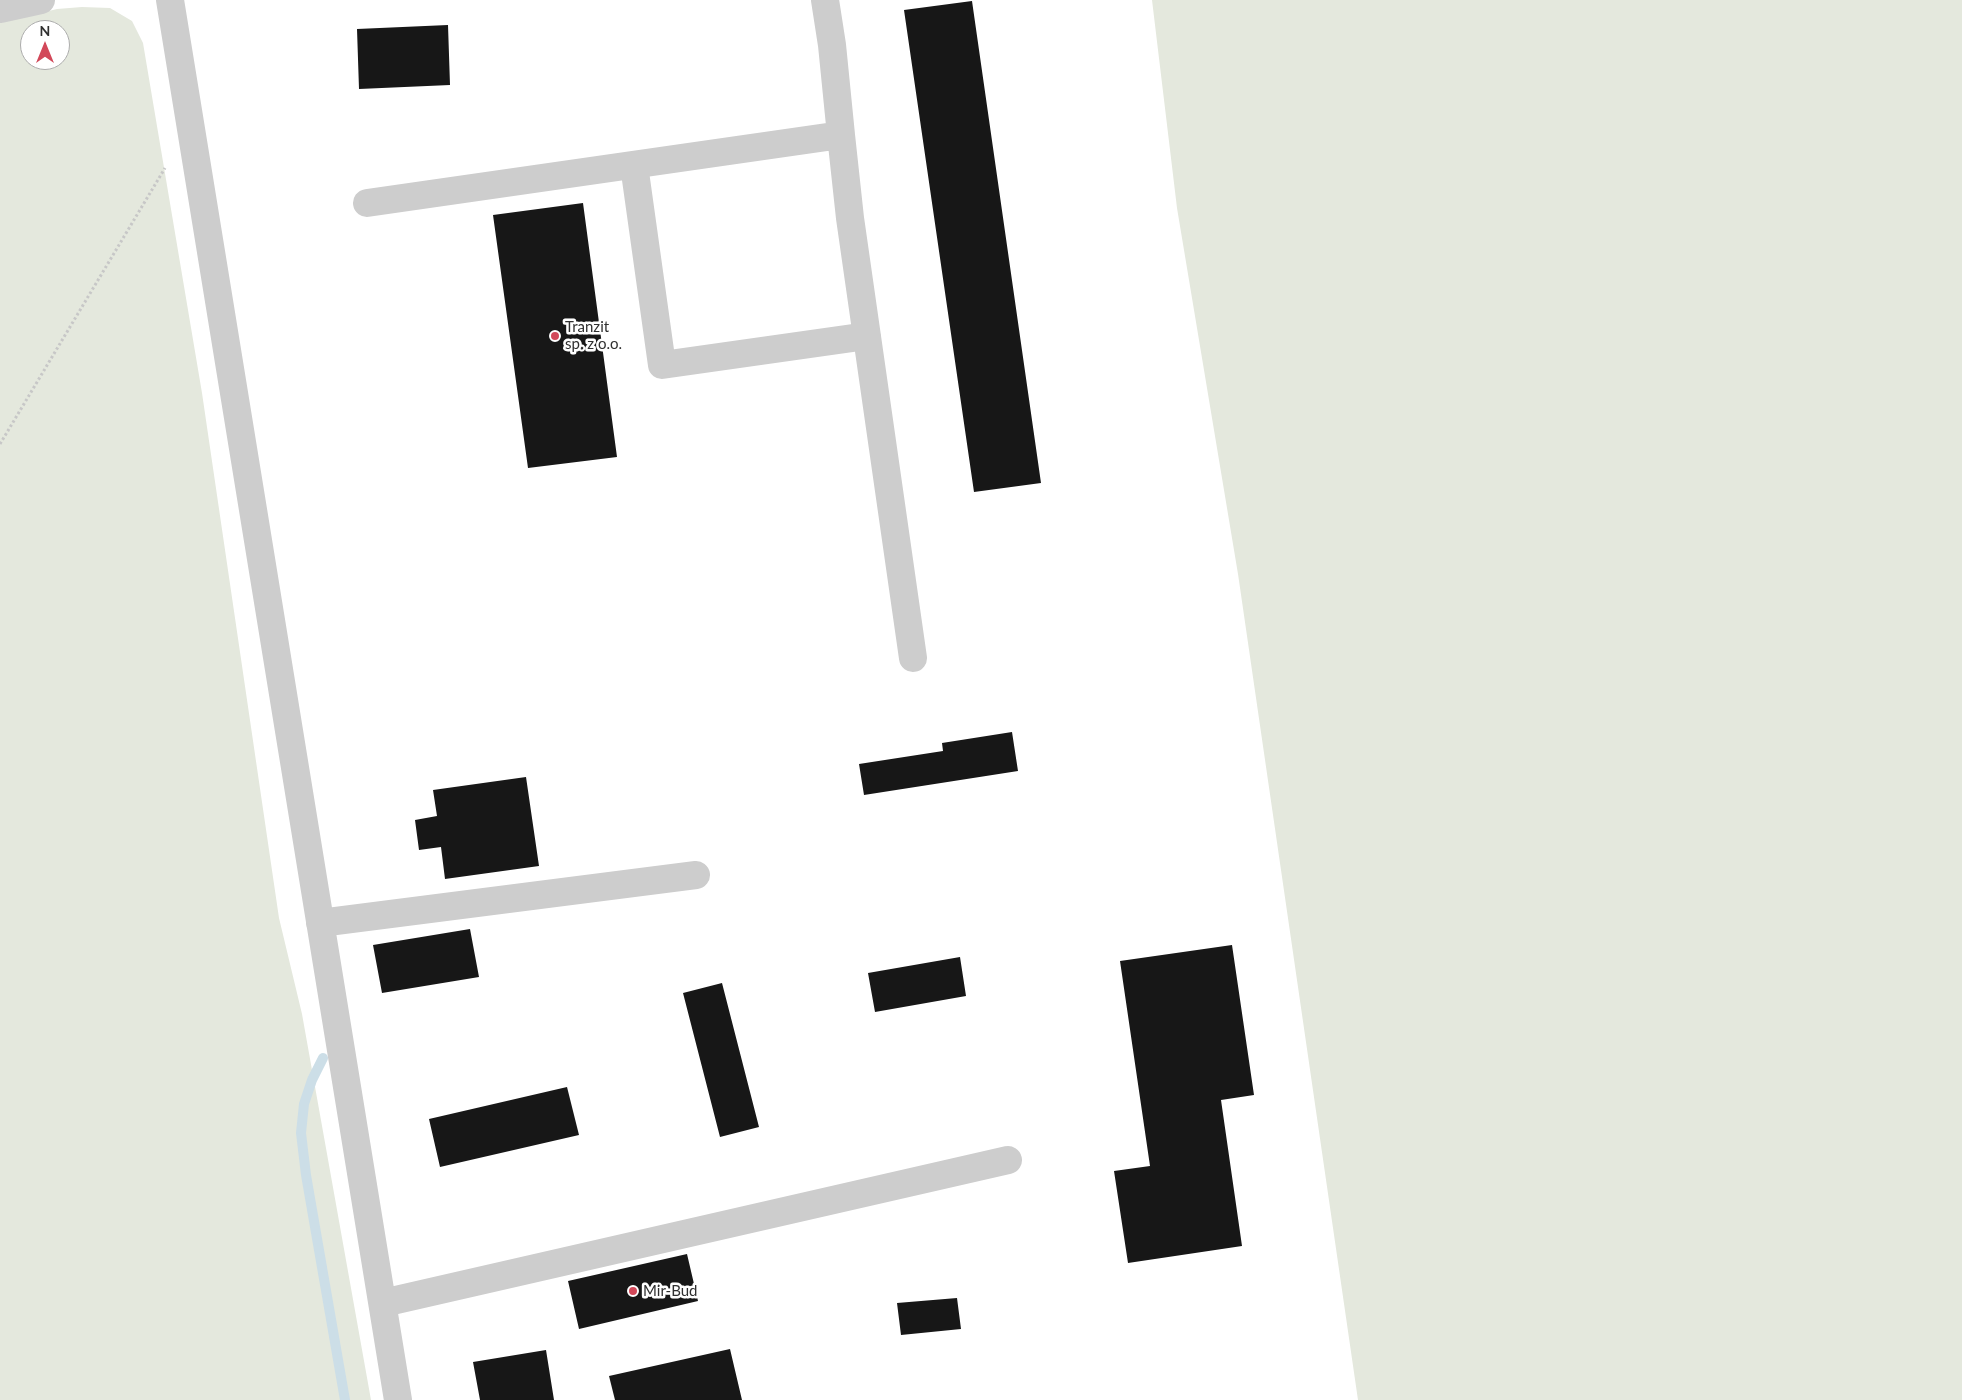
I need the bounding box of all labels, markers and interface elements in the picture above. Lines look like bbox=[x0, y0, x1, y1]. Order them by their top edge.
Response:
north arrow bbox=[20, 20, 70, 70]
text: N bbox=[40, 22, 50, 39]
place label: Tranzit sp. z o.o. bbox=[565, 318, 622, 353]
marker: Tranzit sp. z o.o. bbox=[549, 330, 561, 342]
place label: Mir-Bud bbox=[643, 1282, 697, 1300]
marker: Mir-Bud bbox=[627, 1285, 639, 1297]

